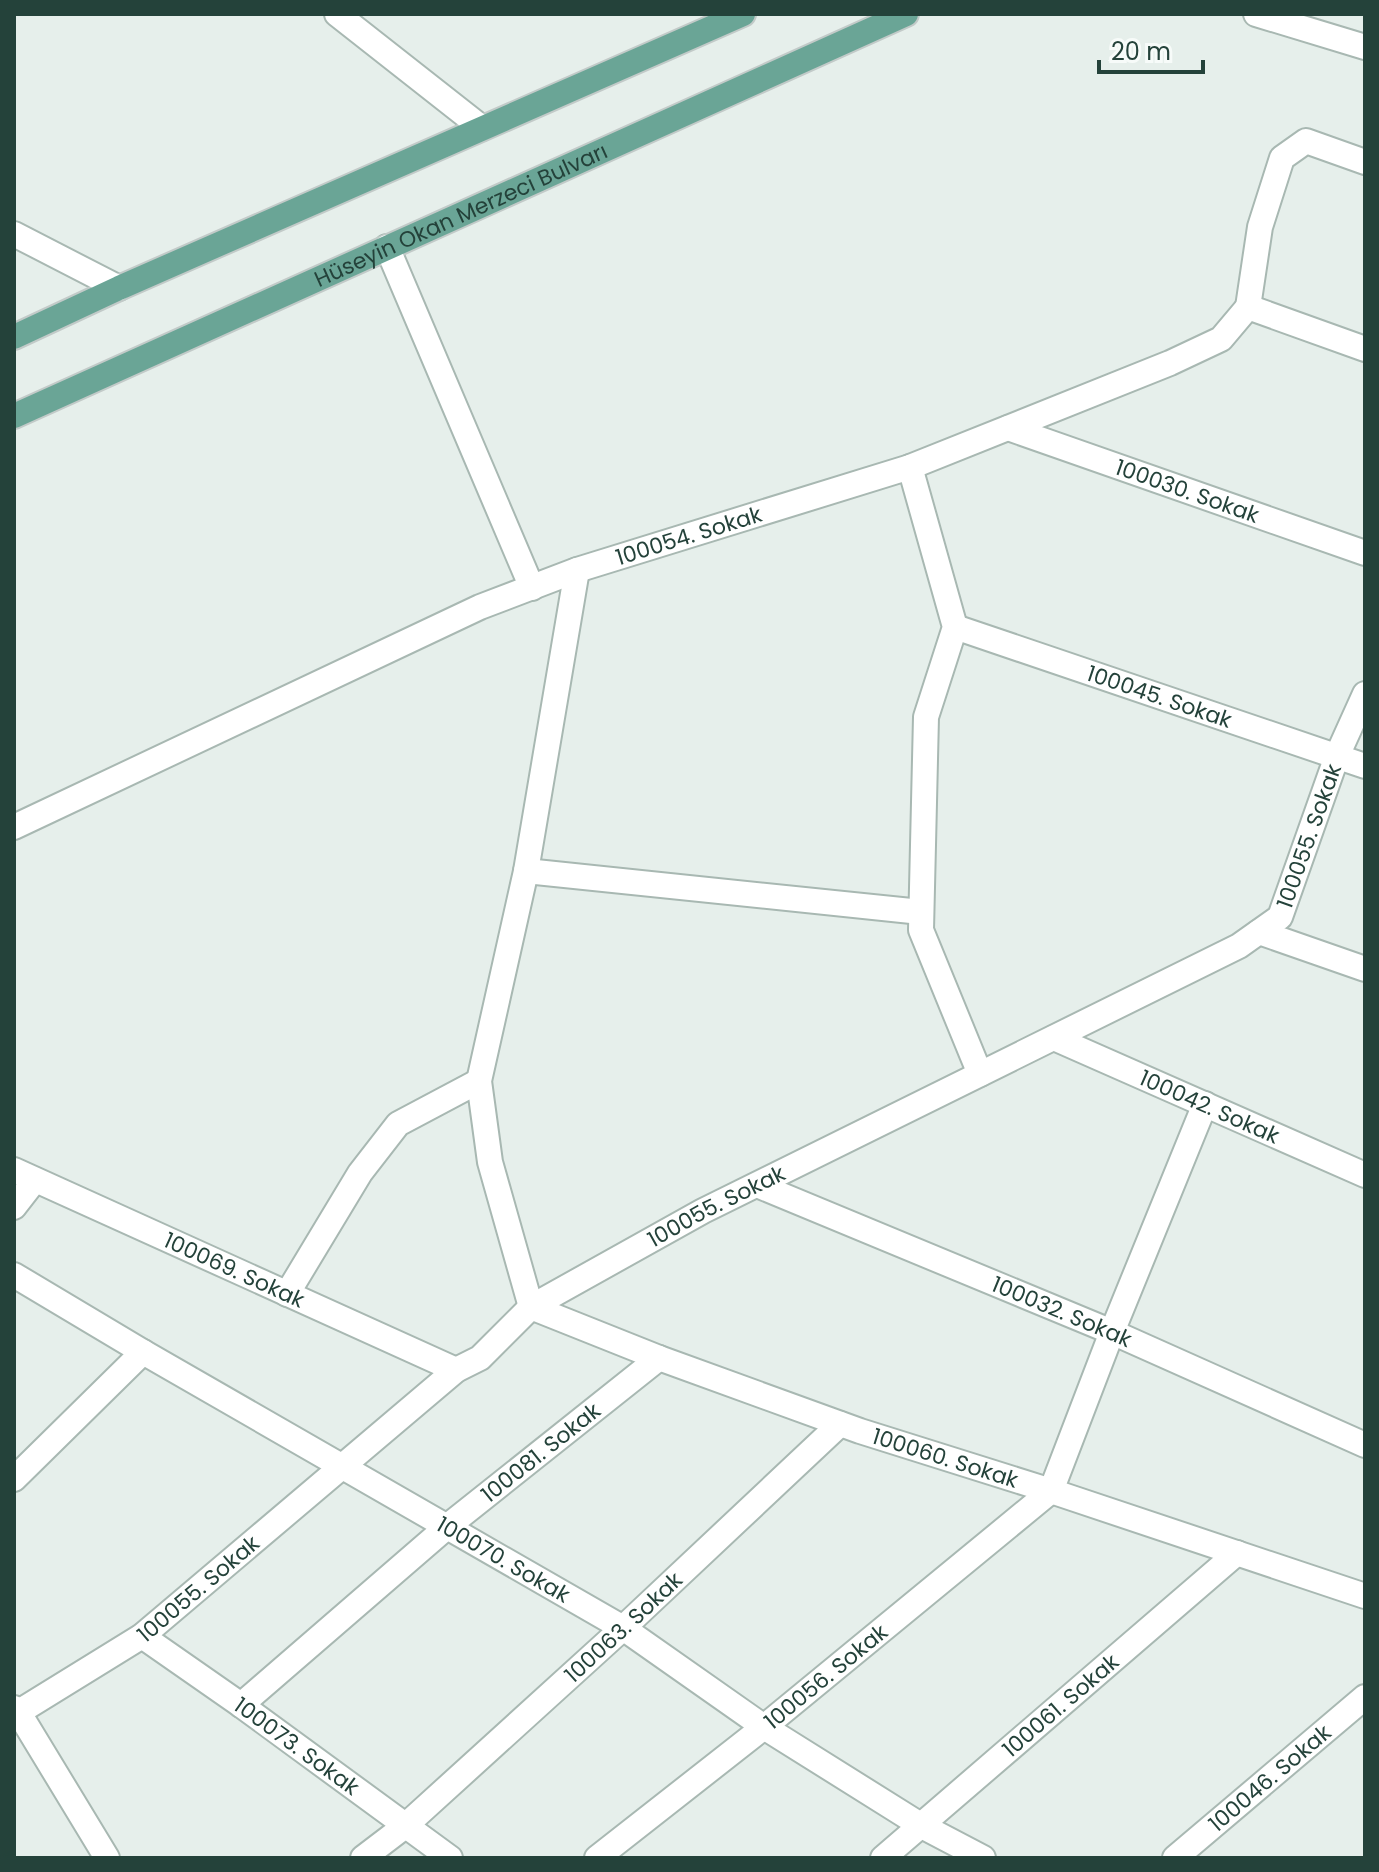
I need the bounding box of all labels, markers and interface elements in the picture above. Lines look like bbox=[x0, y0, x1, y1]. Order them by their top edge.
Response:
scale bar bbox=[1099, 24, 1203, 74]
text: 20 m bbox=[1111, 35, 1171, 68]
street label: Hüseyin Okan Merzeci Bulvarı bbox=[309, 135, 612, 294]
street label: 100030. Sokak bbox=[1111, 451, 1264, 530]
street label: 100054. Sokak bbox=[612, 498, 766, 573]
street label: 100045. Sokak bbox=[1083, 657, 1237, 736]
street label: 100055. Sokak bbox=[1269, 759, 1349, 912]
street label: 100042. Sokak bbox=[1135, 1062, 1285, 1151]
street label: 100055. Sokak bbox=[642, 1157, 791, 1255]
street label: 100069. Sokak bbox=[159, 1224, 310, 1315]
street label: 100032. Sokak bbox=[987, 1268, 1138, 1355]
street label: 100081. Sokak bbox=[474, 1395, 607, 1509]
street label: 100060. Sokak bbox=[868, 1420, 1023, 1495]
street label: 100070. Sokak bbox=[431, 1509, 577, 1610]
street label: 100055. Sokak bbox=[130, 1527, 266, 1649]
street label: 100063. Sokak bbox=[557, 1564, 689, 1690]
street label: 100056. Sokak bbox=[757, 1616, 894, 1736]
street label: 100061. Sokak bbox=[995, 1646, 1126, 1764]
street label: 100073. Sokak bbox=[228, 1689, 367, 1803]
street label: 100046. Sokak bbox=[1202, 1717, 1338, 1839]

